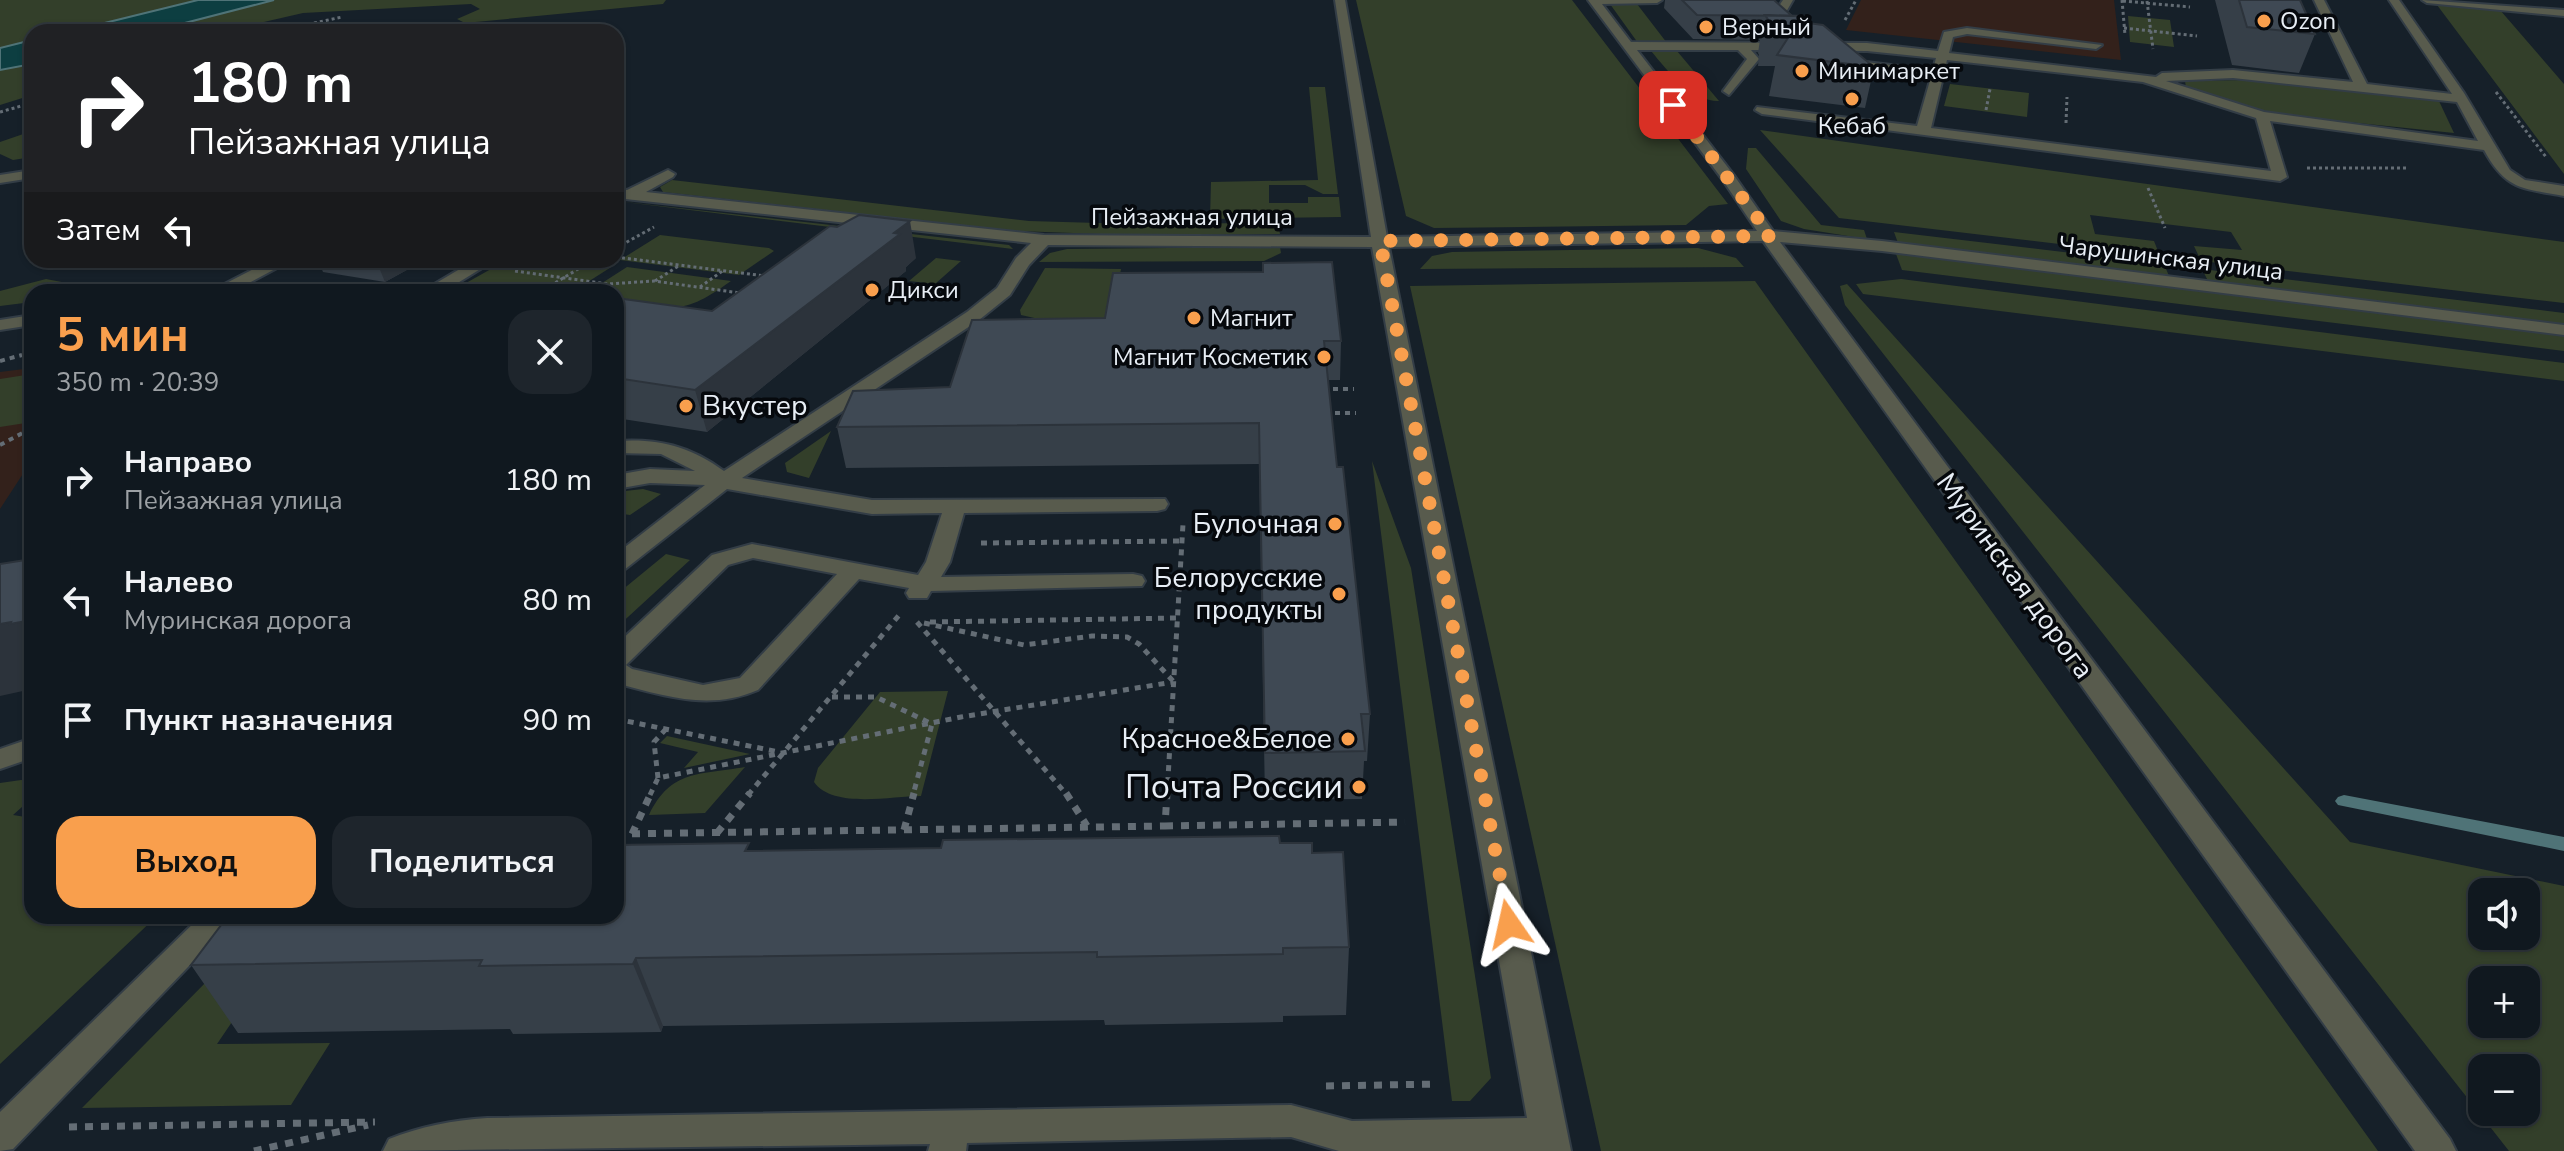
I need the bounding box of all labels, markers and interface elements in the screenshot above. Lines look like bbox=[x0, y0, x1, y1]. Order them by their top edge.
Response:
place label: Ozon bbox=[2280, 5, 2336, 37]
place label: Верный bbox=[1722, 11, 1811, 43]
marker: Ozon bbox=[2255, 12, 2273, 30]
marker: Верный bbox=[1697, 18, 1715, 36]
text: 180 m bbox=[188, 45, 353, 122]
place label: Минимаркет bbox=[1818, 55, 1960, 87]
icon: right bbox=[56, 56, 160, 160]
marker: Минимаркет bbox=[1793, 62, 1811, 80]
pin bbox=[1639, 71, 1707, 139]
icon: arrive bbox=[1651, 83, 1695, 127]
marker: Кебаб bbox=[1843, 90, 1861, 108]
place label: Кебаб bbox=[1818, 110, 1886, 142]
text: Пейзажная улица bbox=[188, 118, 491, 167]
street label: Пейзажная улица bbox=[1091, 201, 1293, 233]
icon: left bbox=[157, 208, 201, 252]
text: Затем bbox=[56, 210, 141, 251]
street label: Чарушинская улица bbox=[2057, 228, 2285, 288]
place label: Дикси bbox=[888, 274, 959, 306]
marker: Дикси bbox=[863, 281, 881, 299]
text: 5 мин bbox=[56, 302, 189, 368]
place label: Магнит bbox=[1210, 302, 1293, 334]
marker: Магнит bbox=[1185, 309, 1203, 327]
button: close bbox=[508, 310, 592, 394]
place label: Магнит Косметик bbox=[1113, 341, 1308, 373]
marker: Магнит Косметик bbox=[1315, 348, 1333, 366]
text: 350 m · 20:39 bbox=[56, 365, 219, 400]
place label: Вкустер bbox=[702, 387, 808, 425]
marker: Вкустер bbox=[677, 397, 695, 415]
text: Направо bbox=[124, 442, 252, 483]
icon: right bbox=[56, 458, 100, 502]
text: 180 m bbox=[505, 460, 592, 501]
street label: Муринская дорога bbox=[1927, 466, 2103, 686]
text: Пейзажная улица bbox=[124, 483, 343, 518]
place label: Булочная bbox=[1193, 505, 1319, 543]
marker: Булочная bbox=[1326, 515, 1344, 533]
place label: Белорусские продукты bbox=[1154, 559, 1323, 629]
text: Налево bbox=[124, 562, 233, 603]
icon: left bbox=[56, 578, 100, 622]
text: 80 m bbox=[523, 580, 592, 621]
marker: Белорусские продукты bbox=[1330, 585, 1348, 603]
text: Муринская дорога bbox=[124, 603, 352, 638]
icon: arrive bbox=[56, 698, 100, 742]
text: Пункт назначения bbox=[124, 700, 393, 741]
text: 90 m bbox=[523, 700, 592, 741]
place label: Красное&Белое bbox=[1121, 720, 1332, 758]
marker: Красное&Белое bbox=[1339, 730, 1357, 748]
place label: Почта России bbox=[1125, 764, 1343, 810]
marker: Почта России bbox=[1350, 778, 1368, 796]
button: Выход bbox=[56, 816, 316, 908]
button: Поделиться bbox=[332, 816, 592, 908]
map controls bbox=[2468, 878, 2540, 1126]
button: sound bbox=[2468, 878, 2540, 950]
position arrow bbox=[1467, 882, 1551, 966]
button: + bbox=[2468, 966, 2540, 1038]
button: − bbox=[2468, 1054, 2540, 1126]

